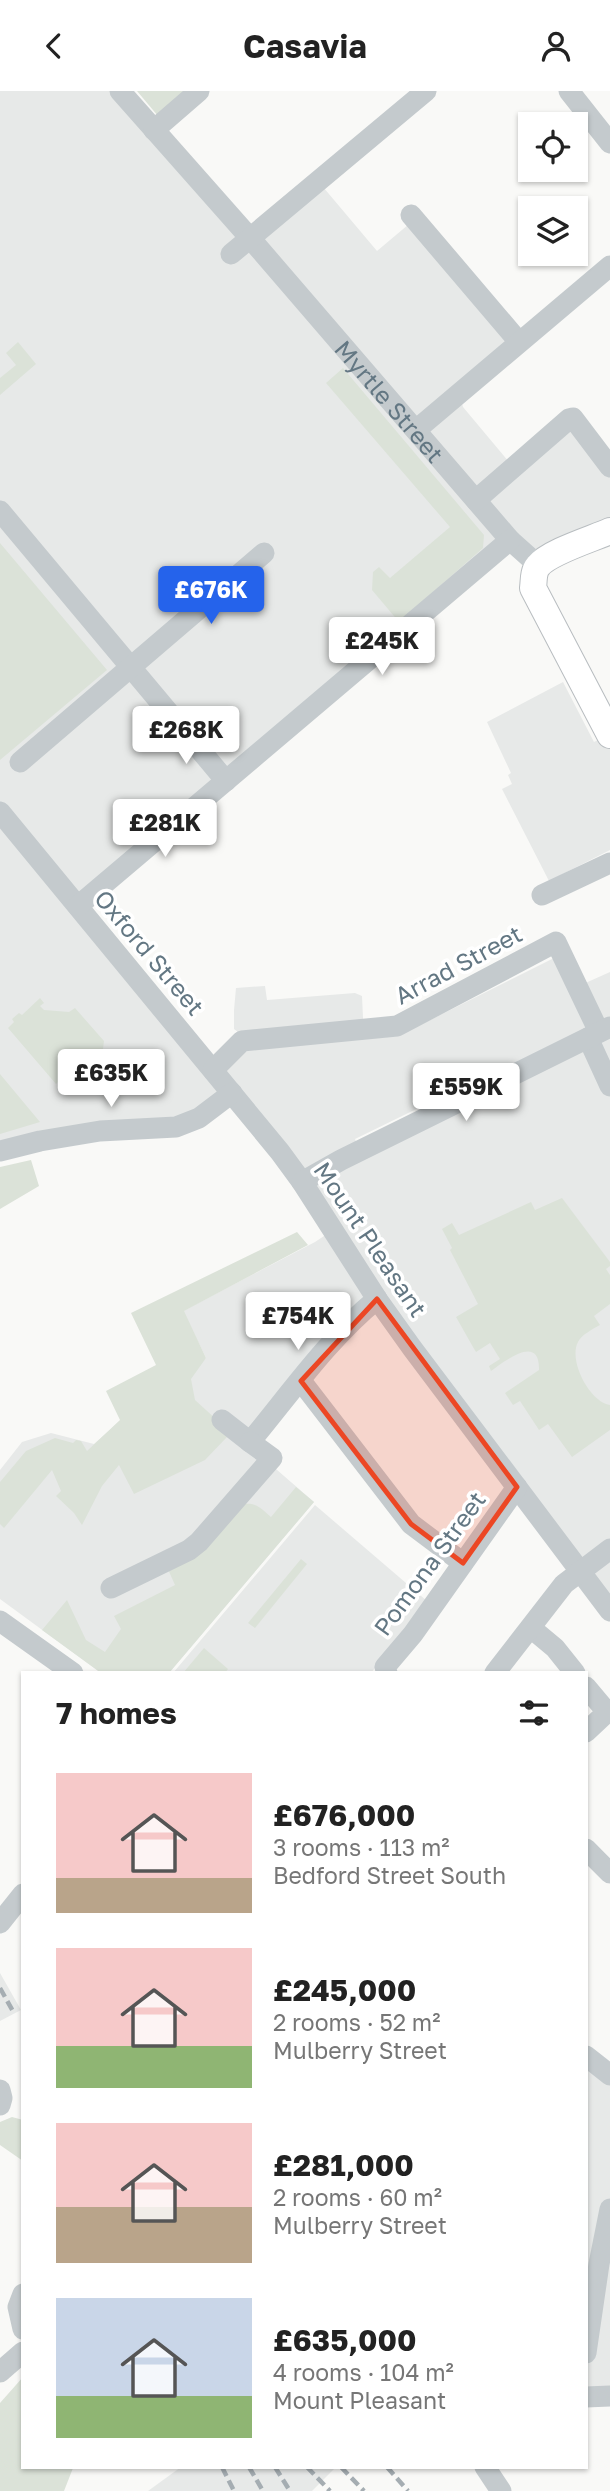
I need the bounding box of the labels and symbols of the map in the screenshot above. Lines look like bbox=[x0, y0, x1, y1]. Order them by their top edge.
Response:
street label: Myrtle Street bbox=[330, 334, 451, 468]
pin: £676K bbox=[162, 567, 260, 626]
pin: £245K bbox=[333, 617, 431, 677]
pin: £268K bbox=[137, 707, 235, 766]
pin: £281K bbox=[116, 799, 214, 859]
street label: Oxford Street bbox=[89, 883, 211, 1021]
street label: Arrad Street bbox=[389, 918, 527, 1010]
pin: £635K bbox=[62, 1049, 160, 1109]
pin: £559K bbox=[417, 1063, 515, 1123]
street label: Mount Pleasant bbox=[308, 1156, 434, 1322]
pin: £754K bbox=[249, 1293, 347, 1352]
street label: Pomona Street bbox=[367, 1485, 491, 1641]

